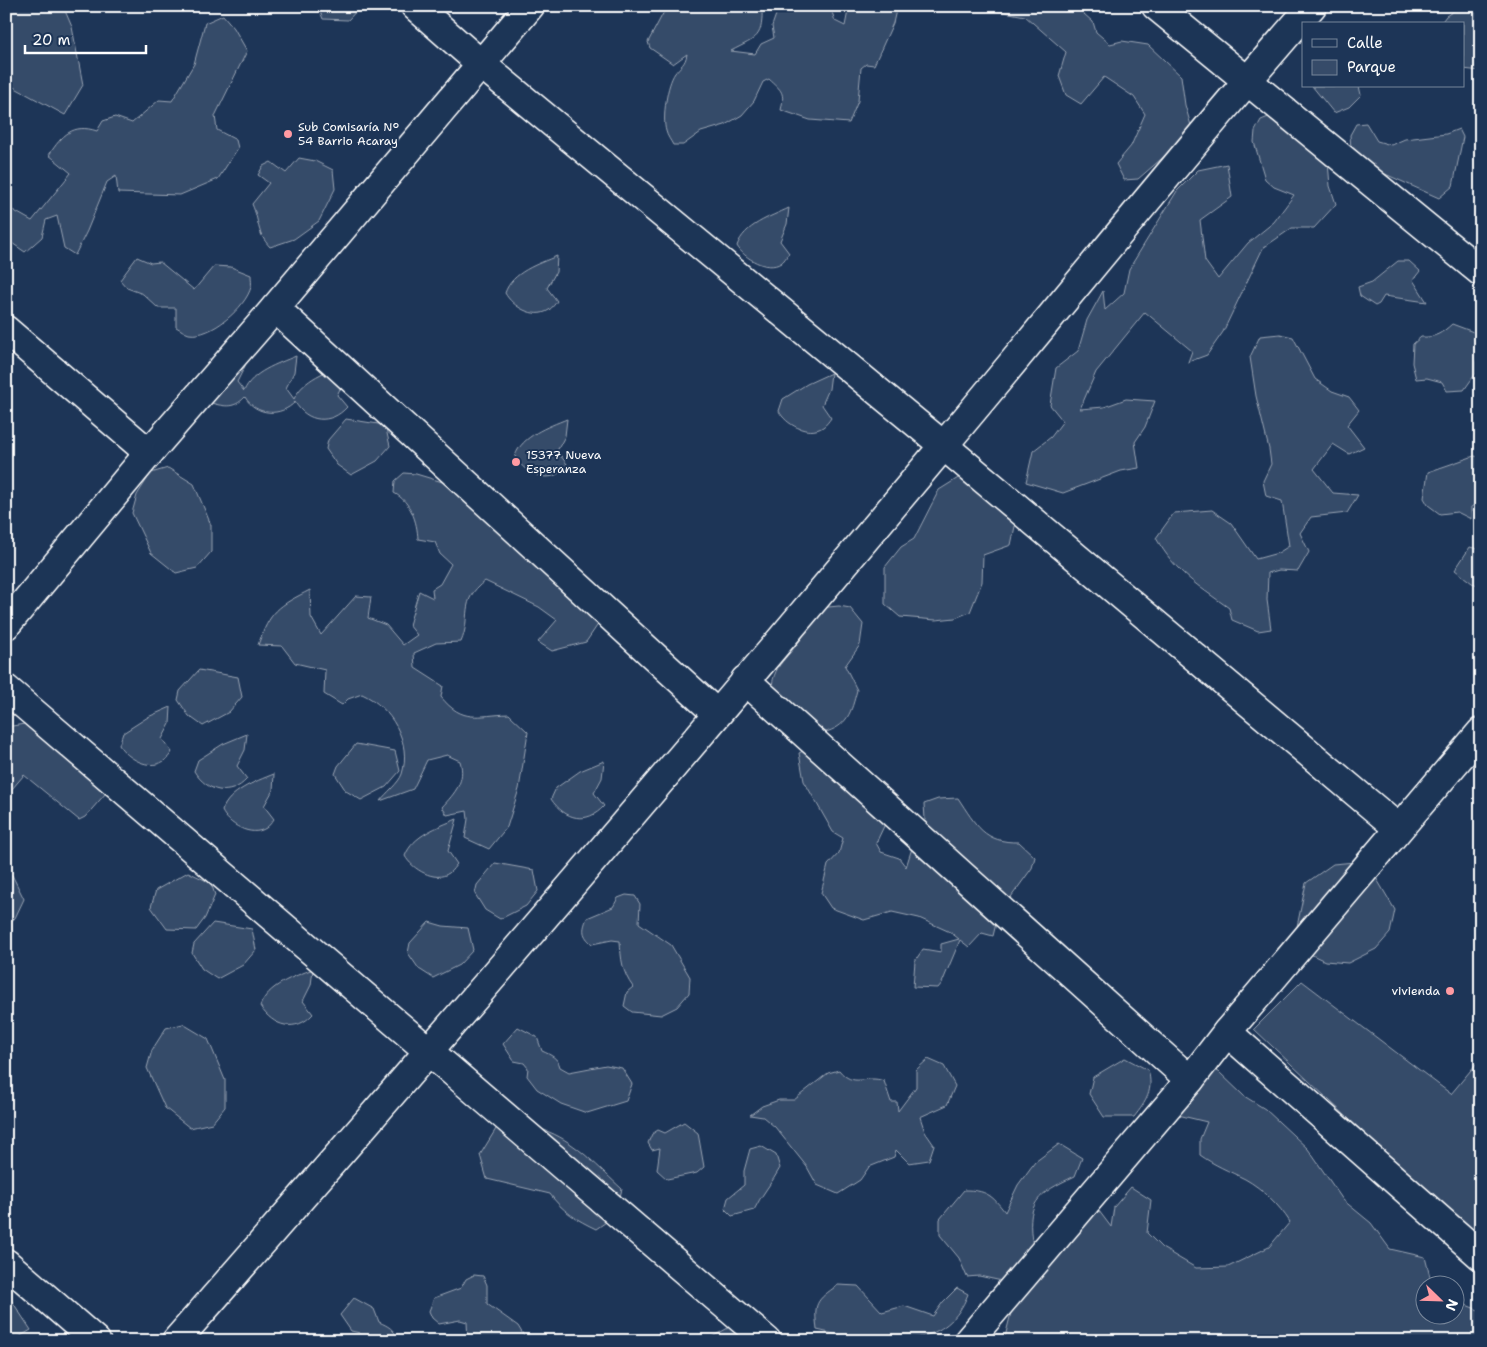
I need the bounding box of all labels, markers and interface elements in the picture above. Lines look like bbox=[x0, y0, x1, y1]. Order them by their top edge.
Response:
scale bar bbox=[25, 22, 146, 54]
legend bbox=[1302, 22, 1464, 88]
text: 20 m bbox=[32, 30, 71, 50]
text: Calle bbox=[1347, 33, 1383, 53]
text: Parque bbox=[1347, 57, 1396, 77]
place label: Sub Comisaría N° 54 Barrio Acaray bbox=[298, 119, 399, 149]
marker: Sub Comisaría N° 54 Barrio Acaray bbox=[282, 128, 294, 140]
place label: 15377 Nueva Esperanza bbox=[526, 447, 602, 477]
marker: 15377 Nueva Esperanza bbox=[510, 456, 522, 468]
place label: vivienda bbox=[1392, 983, 1441, 999]
marker: vivienda bbox=[1444, 985, 1456, 997]
north arrow bbox=[1414, 1274, 1464, 1324]
text: N bbox=[1442, 1296, 1462, 1314]

